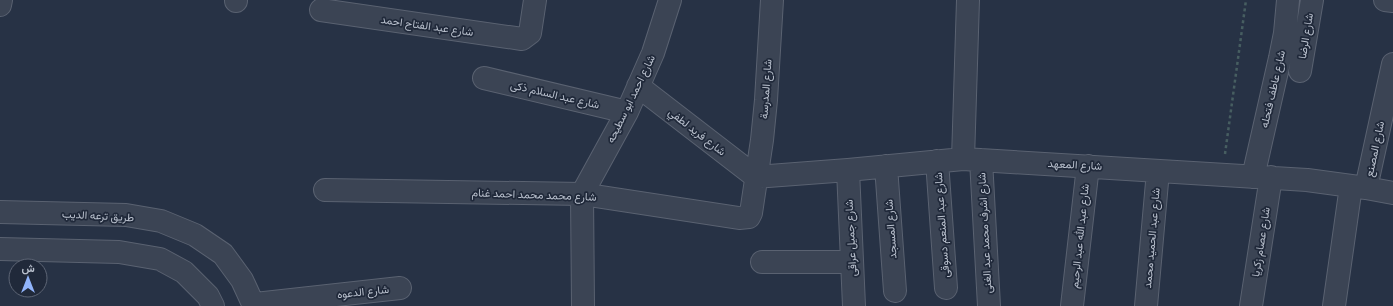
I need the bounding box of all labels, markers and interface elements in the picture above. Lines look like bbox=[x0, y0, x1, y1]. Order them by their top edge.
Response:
street label: شارع الرضا bbox=[1296, 12, 1317, 60]
street label: شارع عبد الفتاح احمد bbox=[380, 13, 474, 40]
street label: شارع عاطف فتحله bbox=[1258, 49, 1289, 129]
street label: شارع احمد ابو سطيحه bbox=[604, 53, 659, 146]
street label: شارع المدرسة bbox=[757, 58, 776, 119]
street label: شارع عبد السلام ذكى bbox=[509, 78, 601, 113]
street label: شارع فريد لطفي bbox=[664, 106, 729, 161]
street label: شارع المصنع bbox=[1363, 120, 1388, 178]
street label: شارع المعهد bbox=[1047, 157, 1103, 174]
street label: شارع عبد المنعم دسوقى bbox=[932, 171, 953, 278]
street label: شارع اشرف محمد عبد الغنى bbox=[975, 172, 996, 294]
street label: شارع عبد الله عبد الرحيم bbox=[1068, 183, 1093, 289]
street label: شارع محمد محمد احمد غنام bbox=[471, 186, 597, 205]
street label: شارع عبد الحميد محمد bbox=[1141, 187, 1164, 289]
street label: شارع المسجد bbox=[882, 198, 901, 259]
street label: شارع جميل عراقى bbox=[842, 199, 861, 277]
street label: شارع عصام زكريا bbox=[1249, 206, 1274, 278]
street label: طريق ترعه الديب bbox=[62, 208, 134, 224]
north arrow bbox=[8, 258, 48, 298]
text: ش bbox=[21, 262, 35, 275]
street label: شارع الدعوه bbox=[336, 283, 390, 302]

